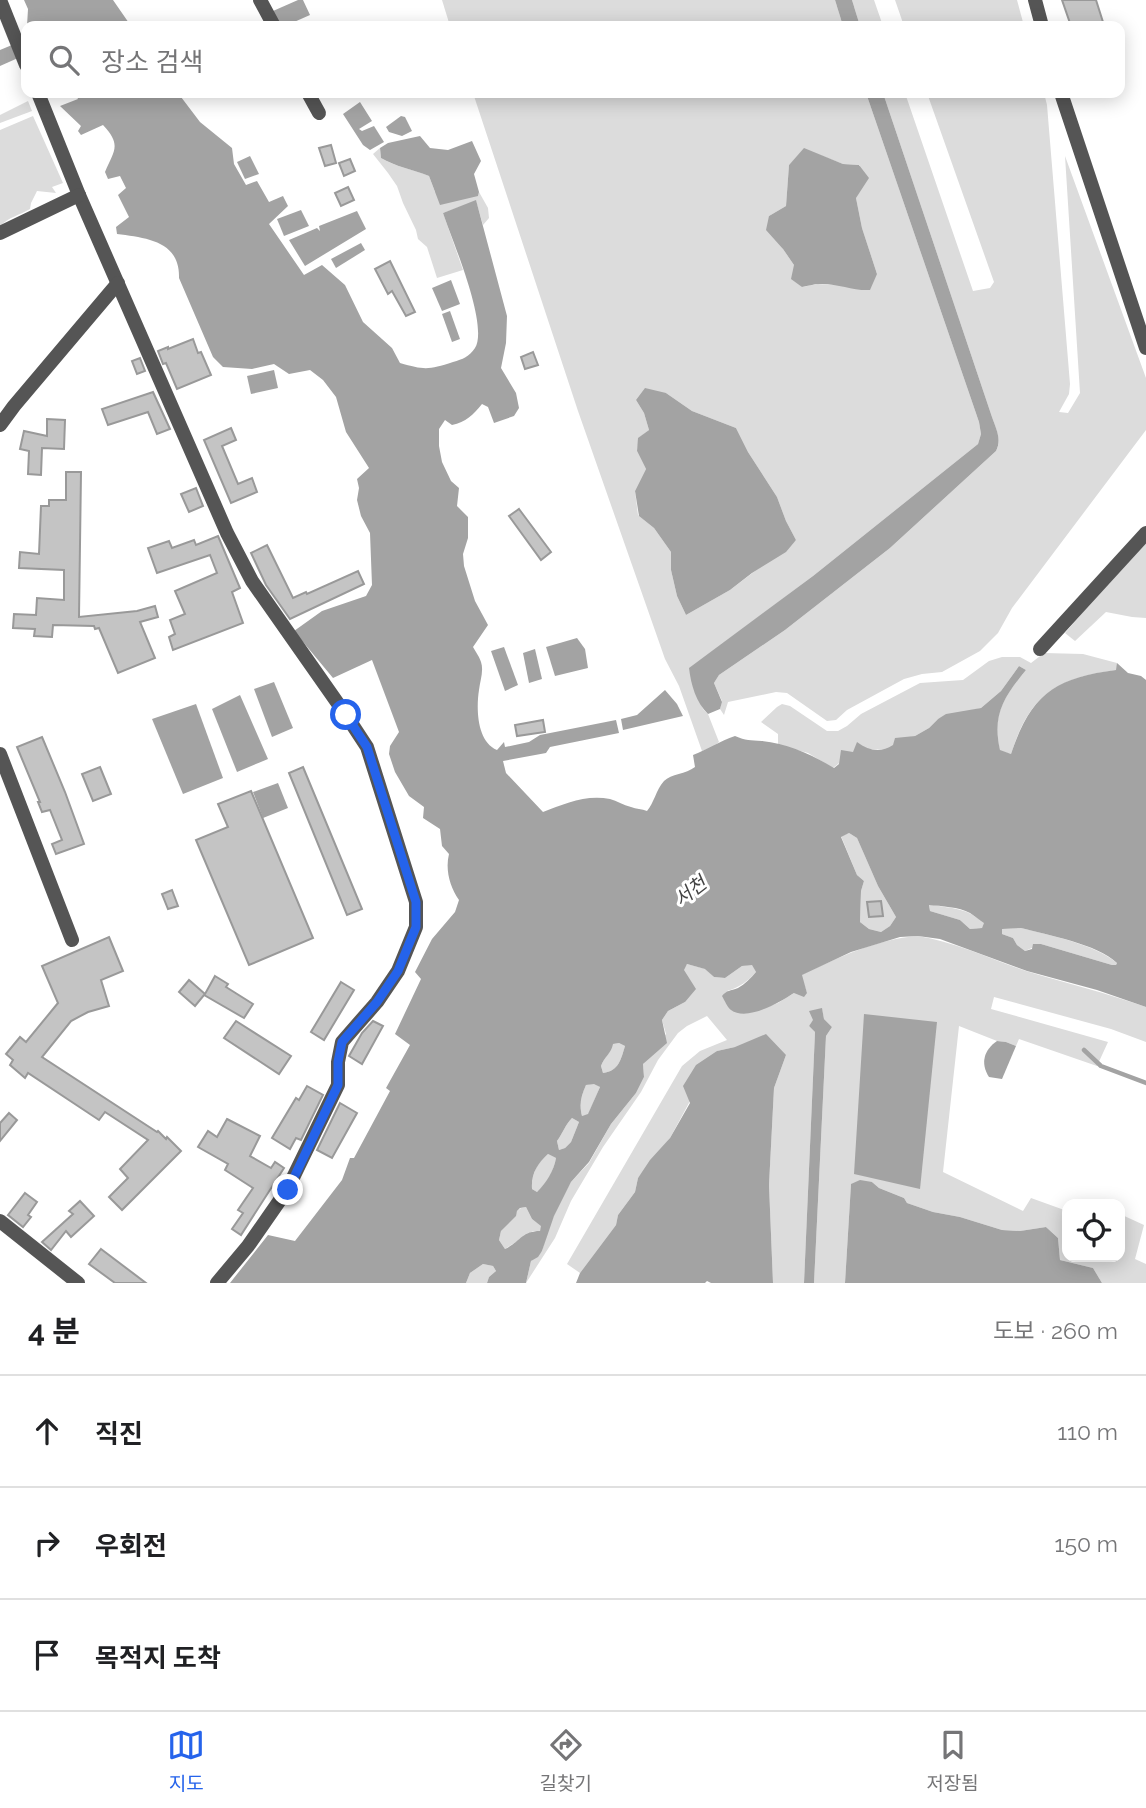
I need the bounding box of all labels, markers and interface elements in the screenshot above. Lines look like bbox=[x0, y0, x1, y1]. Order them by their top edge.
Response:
search box bbox=[21, 21, 1125, 98]
icon: search bbox=[45, 41, 83, 79]
text: 장소 검색 bbox=[101, 47, 203, 77]
route start bbox=[330, 699, 361, 730]
water label: 서천 bbox=[669, 871, 712, 910]
route end bbox=[272, 1174, 303, 1205]
map controls bbox=[1062, 1199, 1125, 1262]
button: locate bbox=[1062, 1199, 1125, 1262]
text: 4 분 bbox=[28, 1314, 80, 1349]
text: 도보 · 260 m bbox=[993, 1317, 1118, 1344]
icon: ahead bbox=[28, 1412, 66, 1450]
text: 110 m bbox=[1057, 1418, 1118, 1445]
text: 직진 bbox=[95, 1419, 143, 1449]
icon: right bbox=[28, 1524, 66, 1562]
text: 150 m bbox=[1055, 1530, 1118, 1557]
text: 우회전 bbox=[95, 1531, 167, 1561]
icon: arrive bbox=[28, 1636, 66, 1674]
text: 목적지 도착 bbox=[95, 1643, 221, 1673]
tab: 지도 bbox=[167, 1726, 205, 1795]
tab: 길찾기 bbox=[540, 1726, 592, 1795]
tab: 저장됨 bbox=[926, 1726, 979, 1795]

